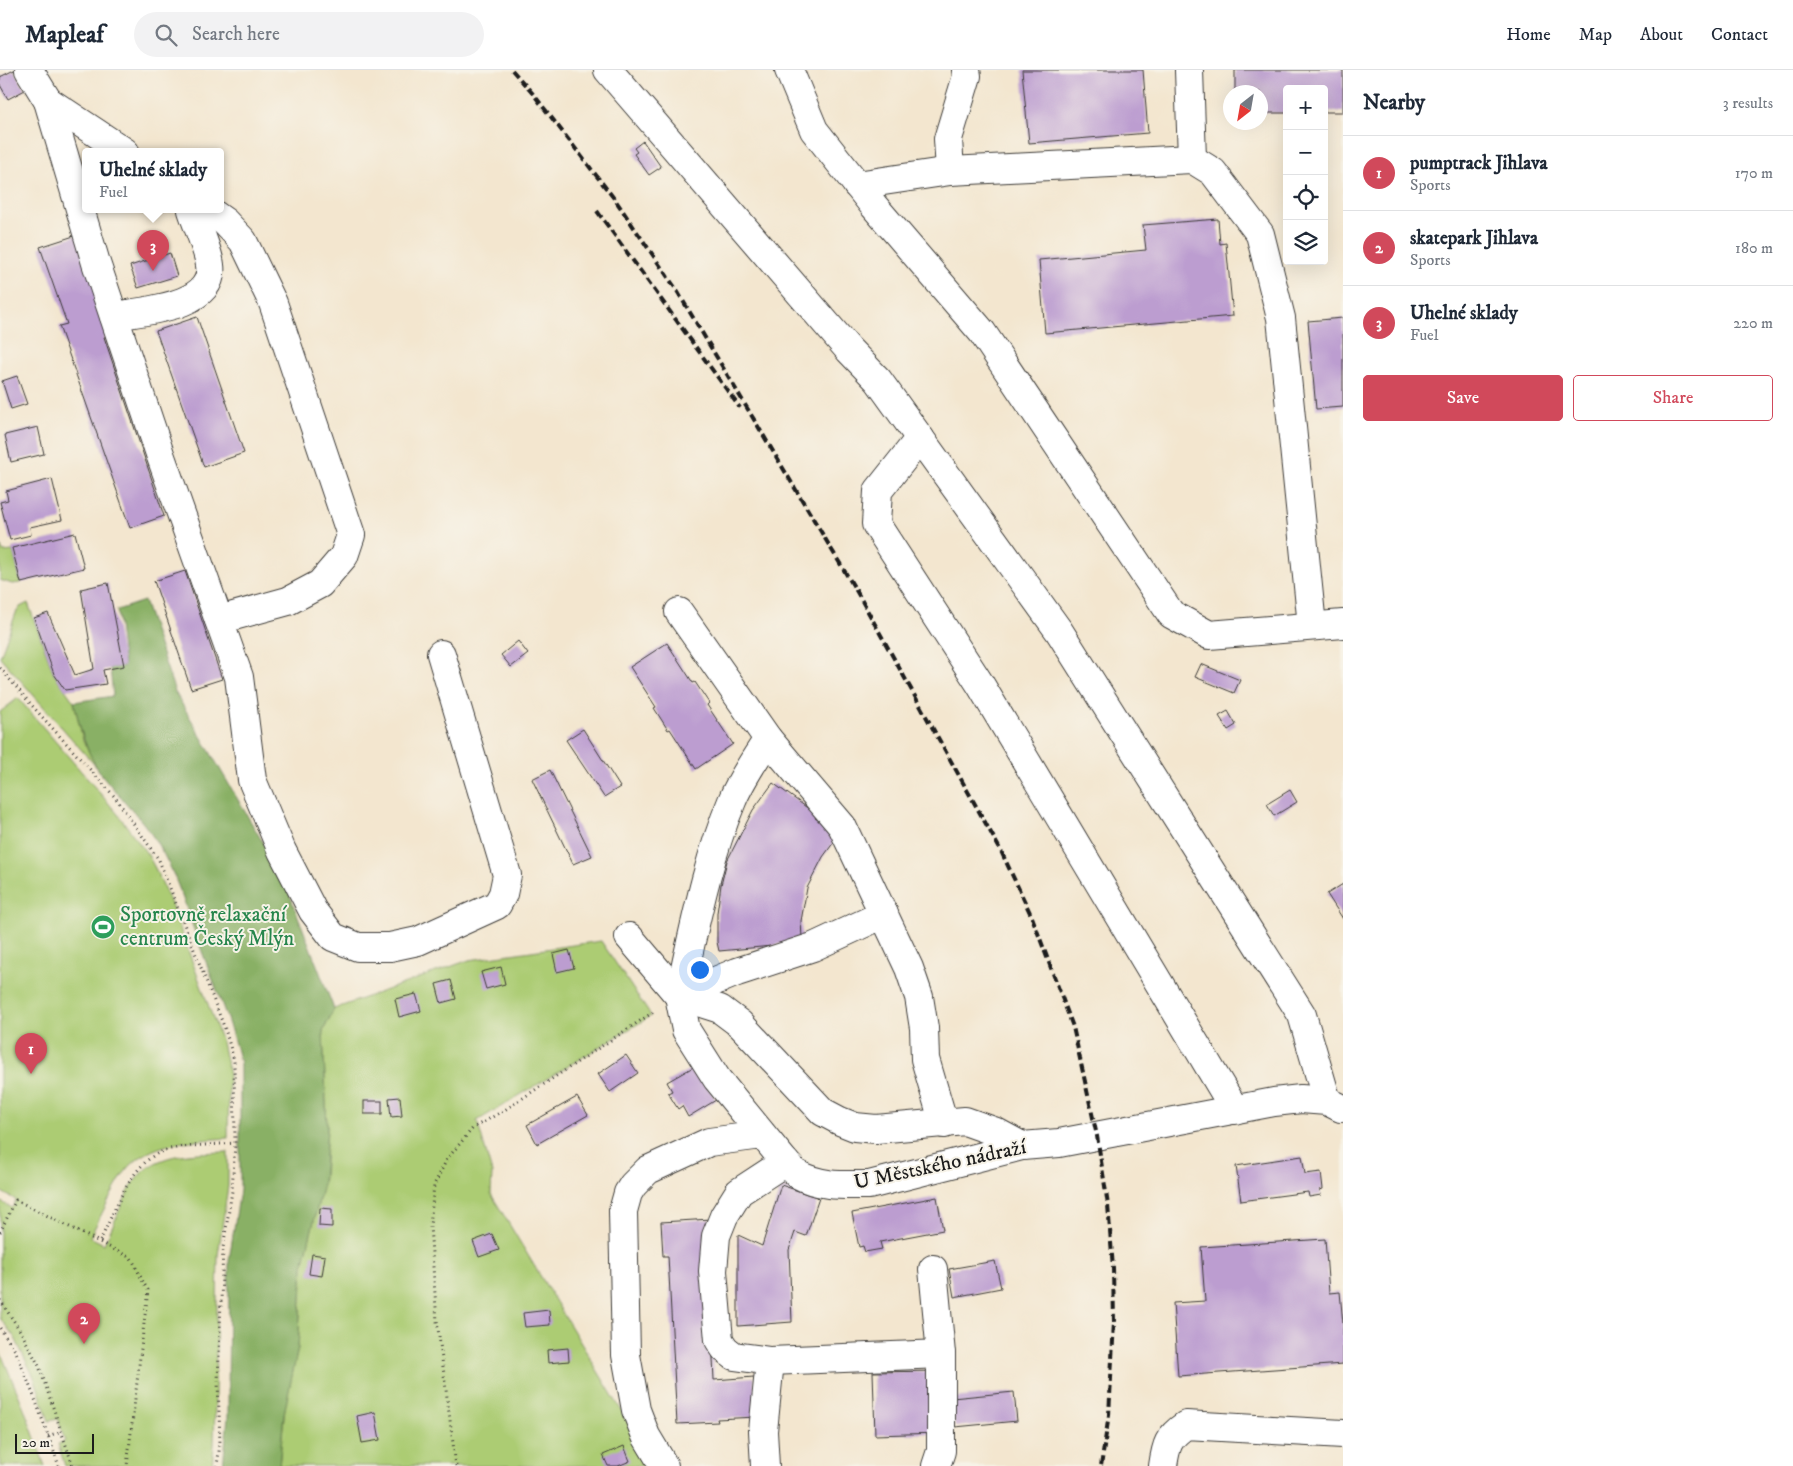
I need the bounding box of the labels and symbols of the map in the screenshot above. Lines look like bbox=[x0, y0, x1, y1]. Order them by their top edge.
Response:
north arrow bbox=[1223, 85, 1268, 130]
pin: 3 bbox=[137, 230, 169, 271]
place label: Sportovně relaxační centrum Český Mlýn bbox=[120, 902, 294, 952]
sports icon: Sportovně relaxační centrum Český Mlýn bbox=[90, 914, 116, 940]
your location bbox=[687, 957, 713, 983]
pin: 1 bbox=[15, 1033, 47, 1074]
street label: U Městského nádraží bbox=[852, 1134, 1030, 1196]
pin: 2 bbox=[68, 1303, 100, 1344]
scale bar bbox=[15, 1431, 94, 1454]

